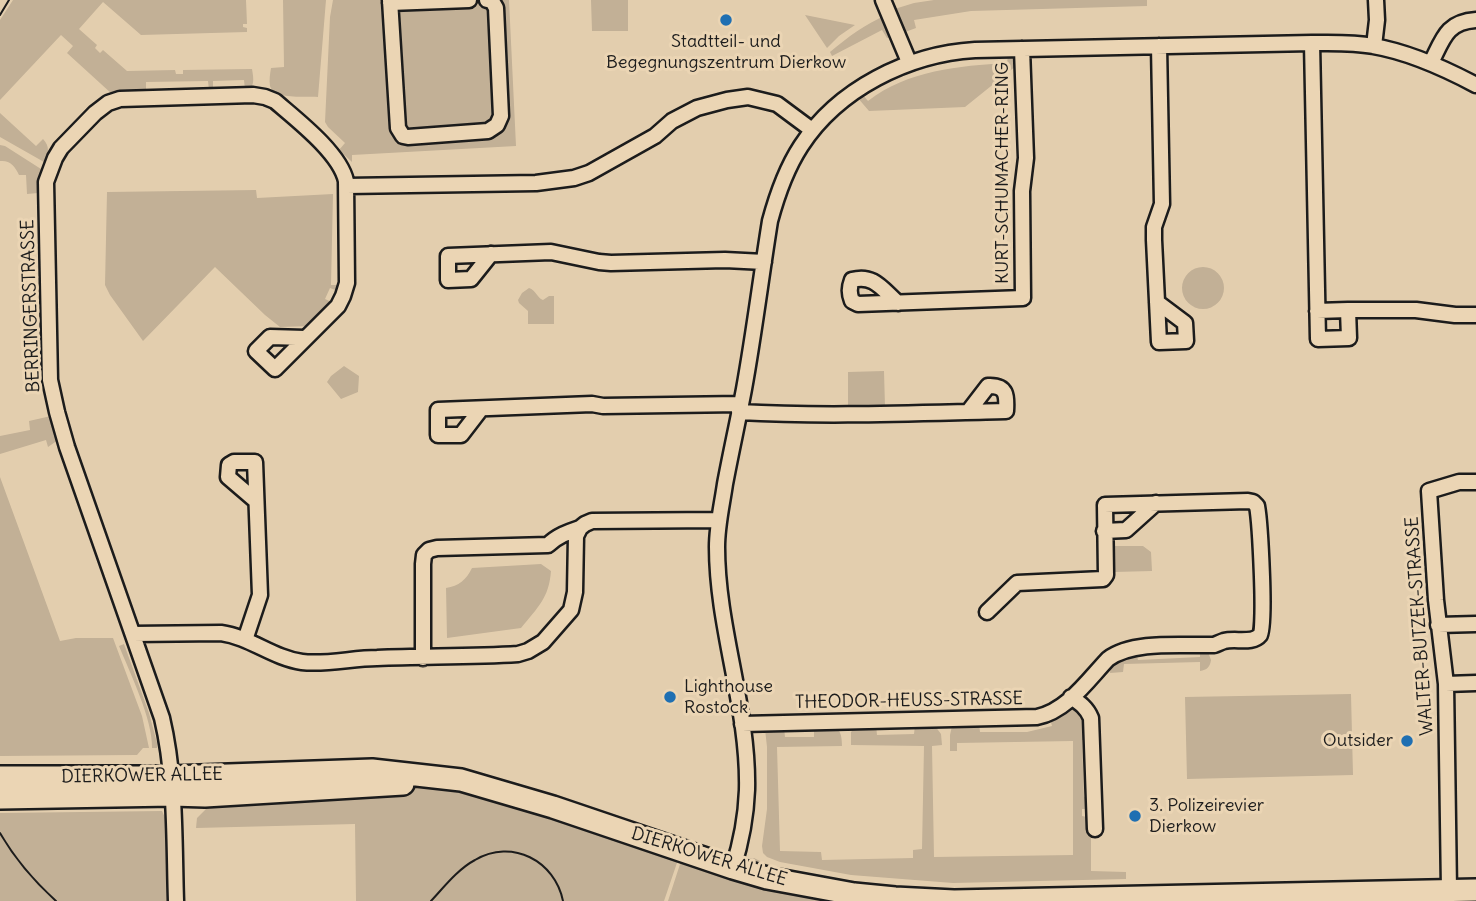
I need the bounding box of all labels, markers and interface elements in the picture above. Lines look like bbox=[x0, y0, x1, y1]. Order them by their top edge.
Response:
marker: Stadtteil- und Begegnungszentrum Dierkow bbox=[718, 12, 734, 28]
place label: Stadtteil- und Begegnungszentrum Dierkow bbox=[606, 31, 846, 74]
street label: KURT-SCHUMACHER-RING bbox=[992, 62, 1014, 284]
street label: BERRINGERSTRASSE bbox=[17, 219, 45, 393]
street label: WALTER-BUTZEK-STRASSE bbox=[1402, 516, 1438, 736]
place label: Lighthouse Rostock bbox=[684, 676, 773, 718]
street label: THEODOR-HEUSS-STRASSE bbox=[795, 688, 1023, 714]
marker: Lighthouse Rostock bbox=[662, 689, 678, 705]
place label: Outsider bbox=[1323, 730, 1393, 752]
marker: Outsider bbox=[1399, 733, 1415, 749]
street label: DIERKOWER ALLEE bbox=[61, 764, 223, 788]
place label: 3. Polizeirevier Dierkow bbox=[1149, 795, 1264, 838]
marker: 3. Polizeirevier Dierkow bbox=[1127, 808, 1143, 824]
street label: DIERKOWER ALLEE bbox=[629, 823, 789, 891]

